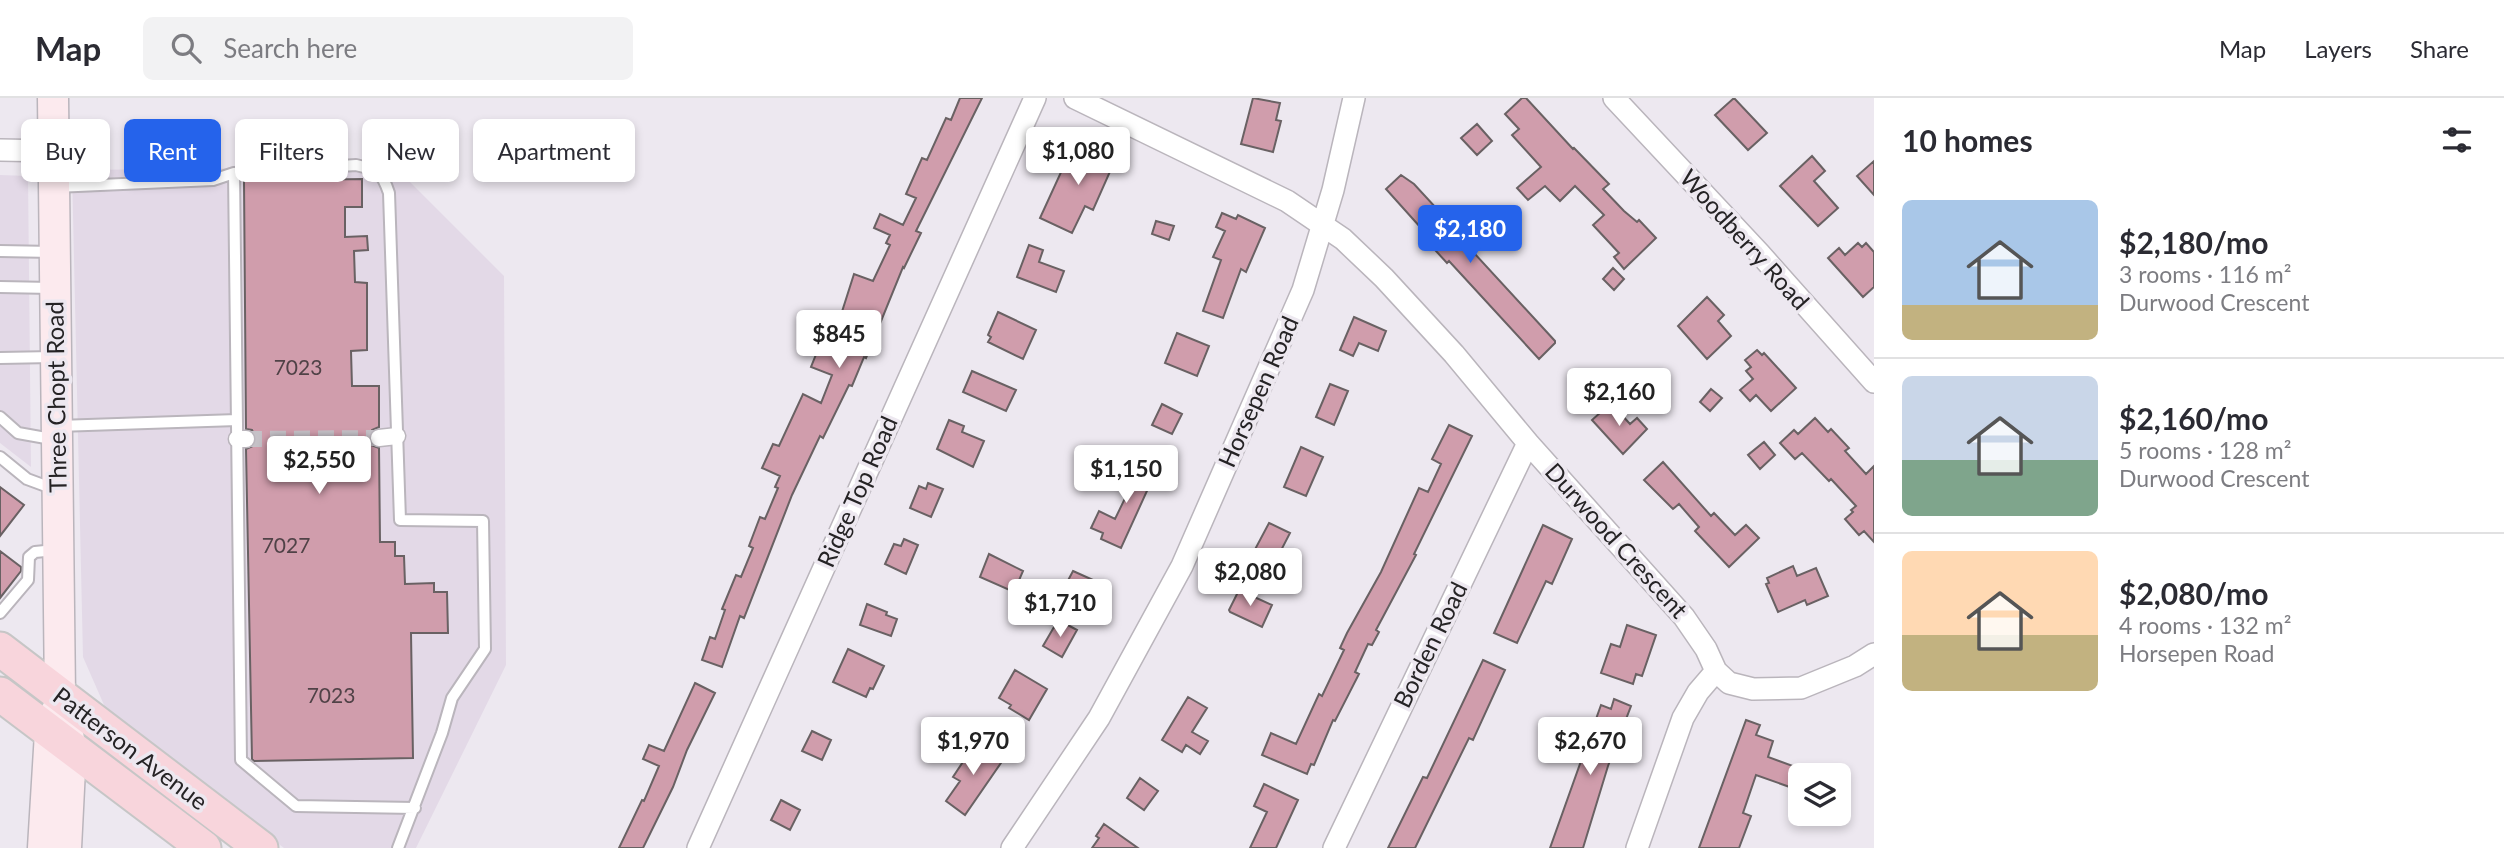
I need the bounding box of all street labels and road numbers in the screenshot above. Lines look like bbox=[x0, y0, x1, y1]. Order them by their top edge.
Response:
street label: Woodberry Road bbox=[1674, 163, 1816, 315]
street label: Three Chopt Road bbox=[39, 301, 72, 493]
street label: Horsepen Road bbox=[1211, 311, 1304, 471]
street label: Ridge Top Road bbox=[810, 411, 903, 571]
street label: Durwood Crescent bbox=[1540, 456, 1695, 624]
street label: Borden Road bbox=[1387, 577, 1473, 712]
street label: Patterson Avenue bbox=[48, 680, 214, 815]

